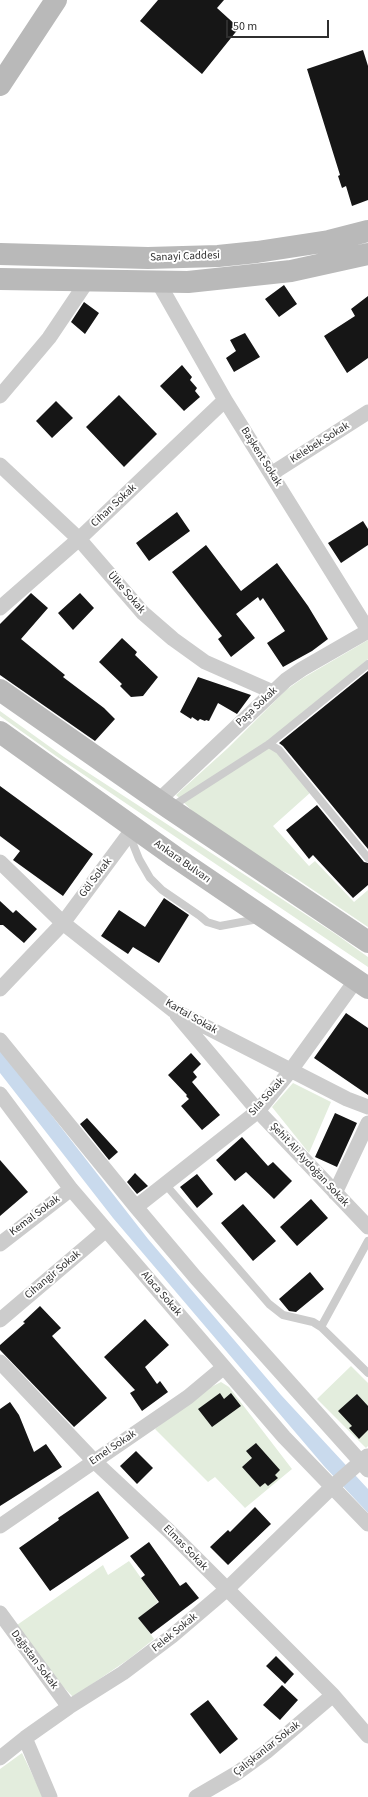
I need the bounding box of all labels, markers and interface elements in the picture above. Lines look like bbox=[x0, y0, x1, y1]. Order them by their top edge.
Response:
scale bar bbox=[228, 12, 331, 38]
text: 50 m bbox=[233, 18, 257, 35]
street label: Sanayi Caddesi bbox=[150, 249, 220, 265]
street label: Kelebek Sokak bbox=[288, 420, 352, 466]
street label: Başkent Sokak bbox=[238, 425, 284, 489]
street label: Cihan Sokak bbox=[89, 482, 139, 530]
street label: Ülke Sokak bbox=[104, 569, 148, 617]
street label: Paşa Sokak bbox=[234, 685, 280, 729]
street label: Ankara Bulvarı bbox=[151, 838, 213, 886]
street label: Göl Sokak bbox=[77, 856, 115, 900]
street label: Kartal Sokak bbox=[163, 997, 219, 1037]
street label: Sıla Sokak bbox=[246, 1075, 288, 1119]
street label: Şehit Ali Aydoğan Sokak bbox=[267, 1120, 351, 1210]
street label: Kemal Sokak bbox=[7, 1193, 63, 1239]
street label: Cihangir Sokak bbox=[22, 1248, 84, 1302]
street label: Alaca Sokak bbox=[138, 1269, 184, 1319]
street label: Emel Sokak bbox=[87, 1428, 139, 1468]
street label: Elmas Sokak bbox=[160, 1522, 210, 1574]
street label: Felek Sokak bbox=[150, 1611, 200, 1655]
street label: Dağıstan Sokak bbox=[8, 1628, 60, 1692]
street label: Çalışkanlar Sokak bbox=[231, 1719, 303, 1779]

